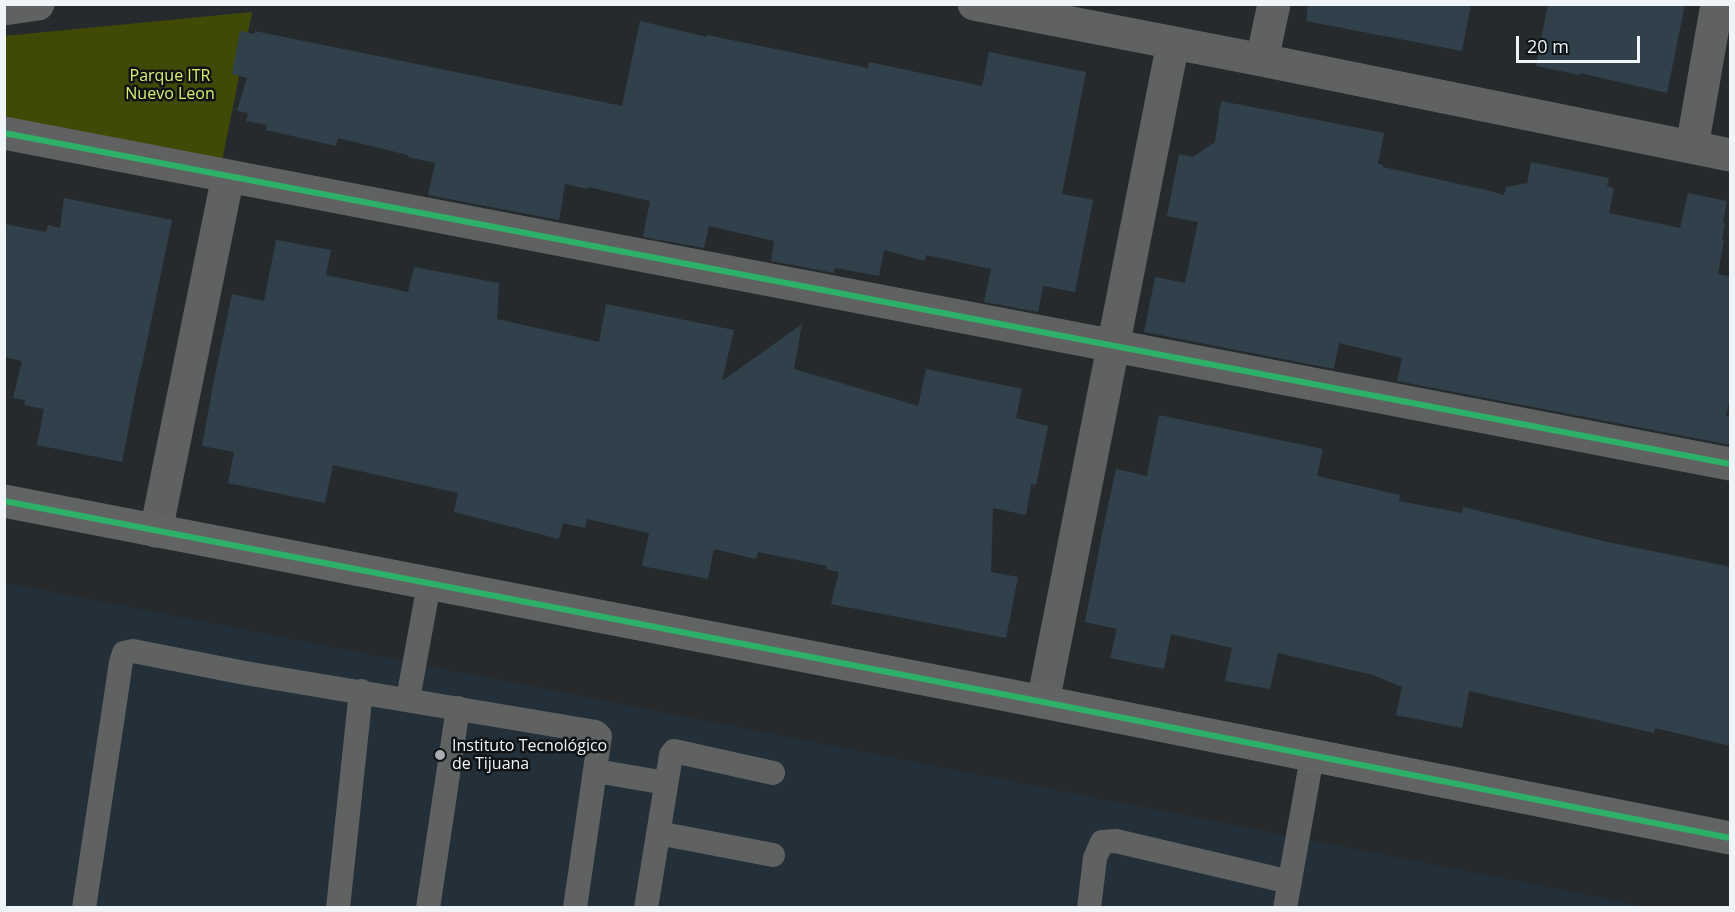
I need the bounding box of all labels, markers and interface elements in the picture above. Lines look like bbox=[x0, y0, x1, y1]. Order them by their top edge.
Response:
scale bar bbox=[1519, 24, 1644, 62]
text: 20 m bbox=[1527, 34, 1569, 58]
park label: Parque ITR Nuevo Leon bbox=[125, 66, 215, 104]
place label: Instituto Tecnológico de Tijuana bbox=[452, 736, 607, 774]
marker: Instituto Tecnológico de Tijuana bbox=[433, 748, 447, 762]

